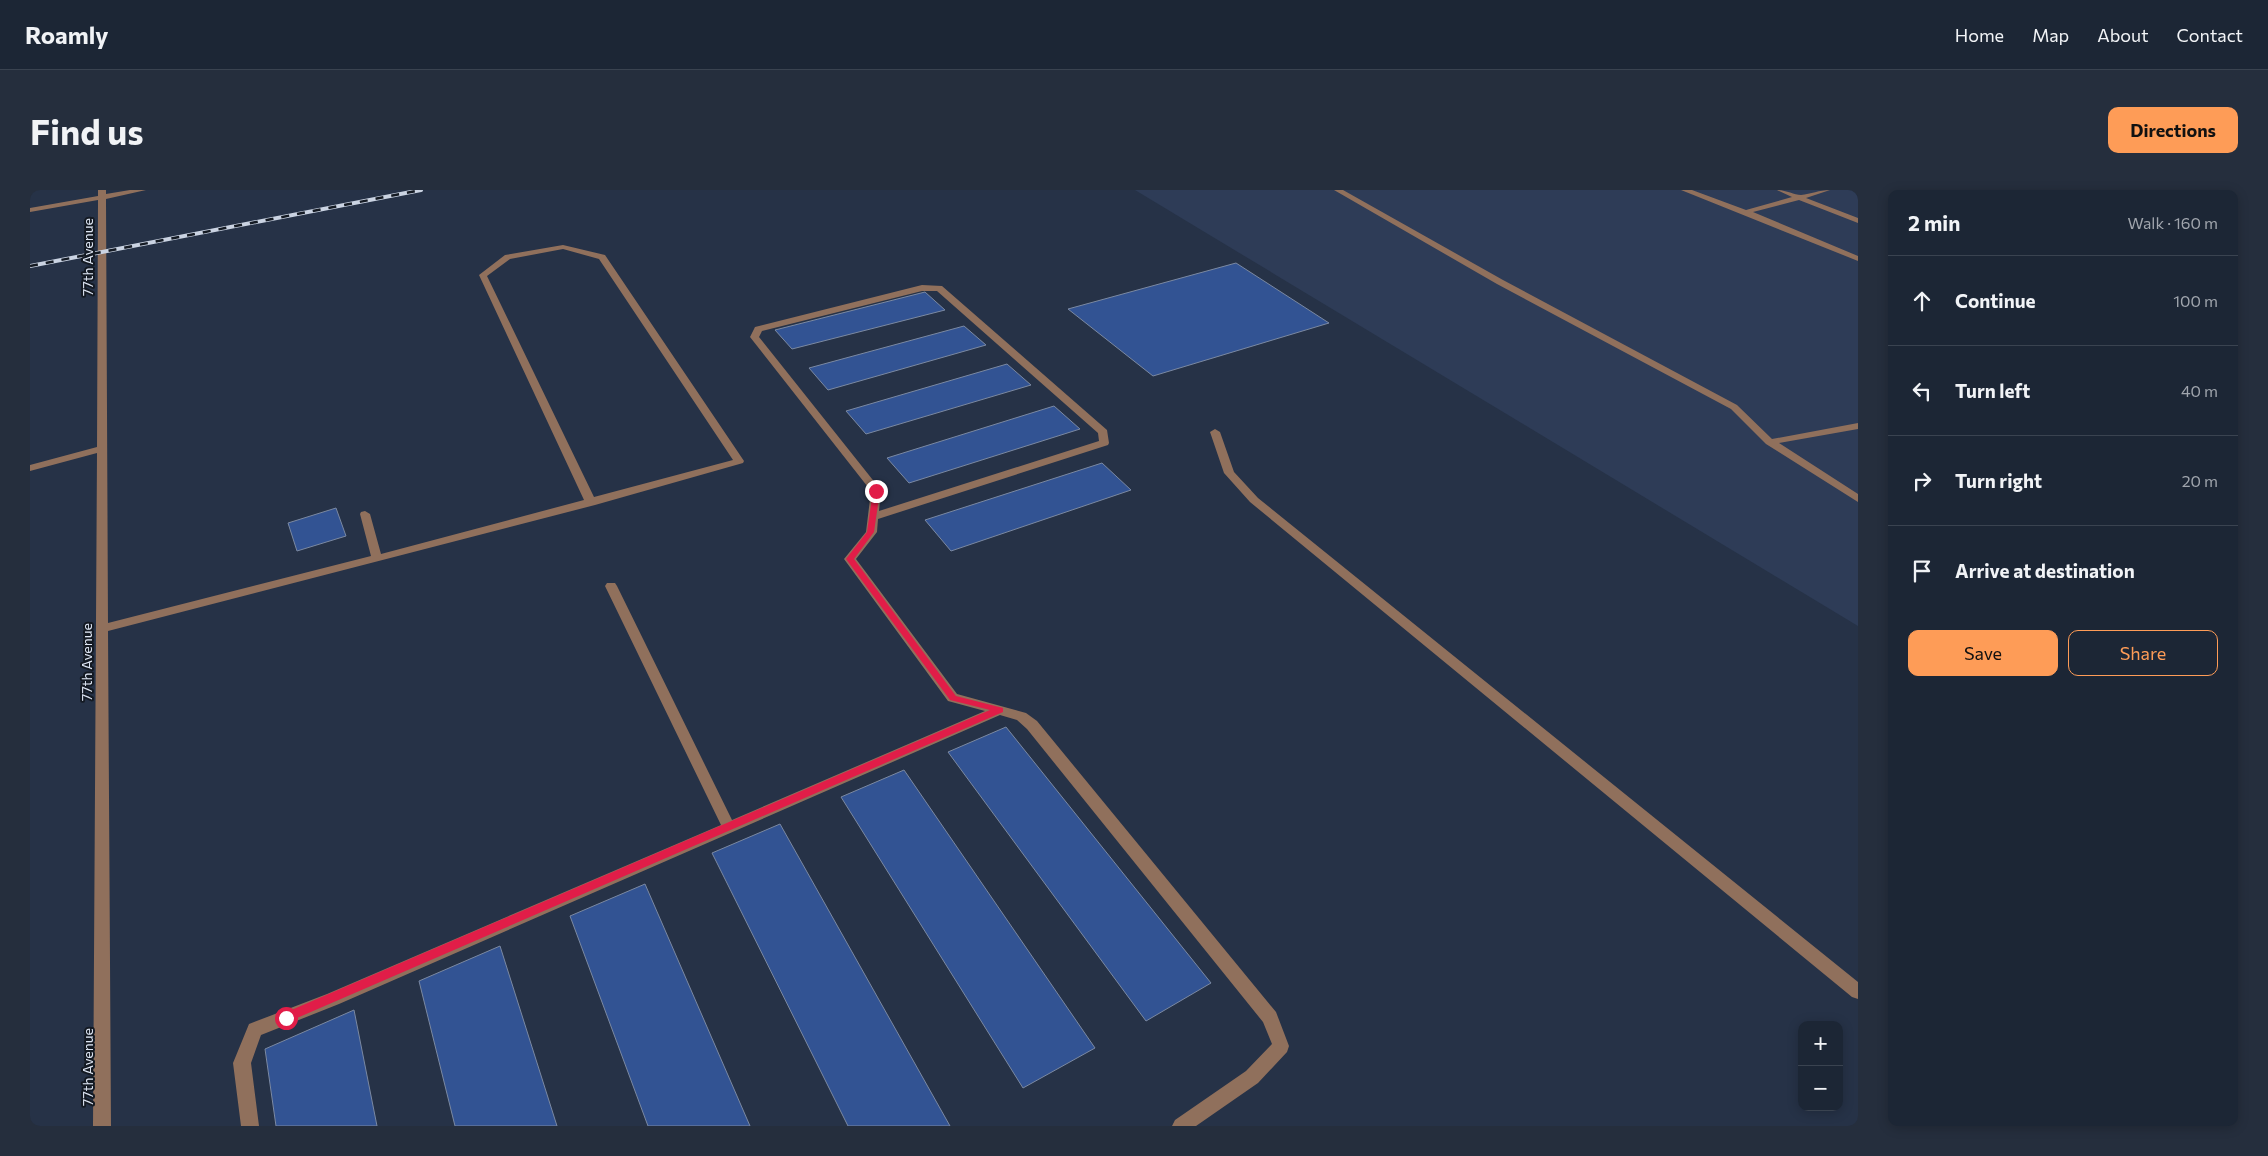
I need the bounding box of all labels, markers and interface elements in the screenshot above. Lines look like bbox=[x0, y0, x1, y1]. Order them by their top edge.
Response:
text: Roamly bbox=[25, 20, 108, 49]
text: Home bbox=[1955, 24, 2004, 46]
text: Map bbox=[2032, 24, 2069, 46]
text: About bbox=[2097, 24, 2149, 46]
text: Contact bbox=[2177, 24, 2243, 46]
button: Directions bbox=[2108, 107, 2238, 153]
text: Find us bbox=[30, 109, 144, 152]
text: 2 min bbox=[1908, 210, 1960, 235]
text: Walk · 160 m bbox=[2128, 213, 2218, 232]
street label: 77th Avenue bbox=[79, 218, 96, 296]
icon: ahead bbox=[1908, 287, 1936, 315]
text: Continue bbox=[1955, 289, 2035, 312]
text: 100 m bbox=[2173, 291, 2218, 310]
icon: left bbox=[1908, 377, 1936, 405]
text: Turn left bbox=[1955, 379, 2030, 402]
text: 40 m bbox=[2181, 381, 2218, 400]
icon: right bbox=[1908, 467, 1936, 495]
text: Turn right bbox=[1955, 469, 2042, 492]
text: 20 m bbox=[2182, 471, 2218, 490]
route end bbox=[865, 480, 888, 503]
icon: arrive bbox=[1908, 557, 1936, 585]
text: Arrive at destination bbox=[1955, 559, 2135, 582]
street label: 77th Avenue bbox=[78, 623, 95, 701]
button: Save bbox=[1908, 630, 2058, 676]
button: Share bbox=[2068, 630, 2218, 676]
route start bbox=[275, 1007, 298, 1030]
map controls bbox=[1798, 1021, 1843, 1111]
button: + bbox=[1798, 1021, 1843, 1066]
street label: 77th Avenue bbox=[79, 1028, 96, 1106]
button: − bbox=[1798, 1066, 1843, 1111]

